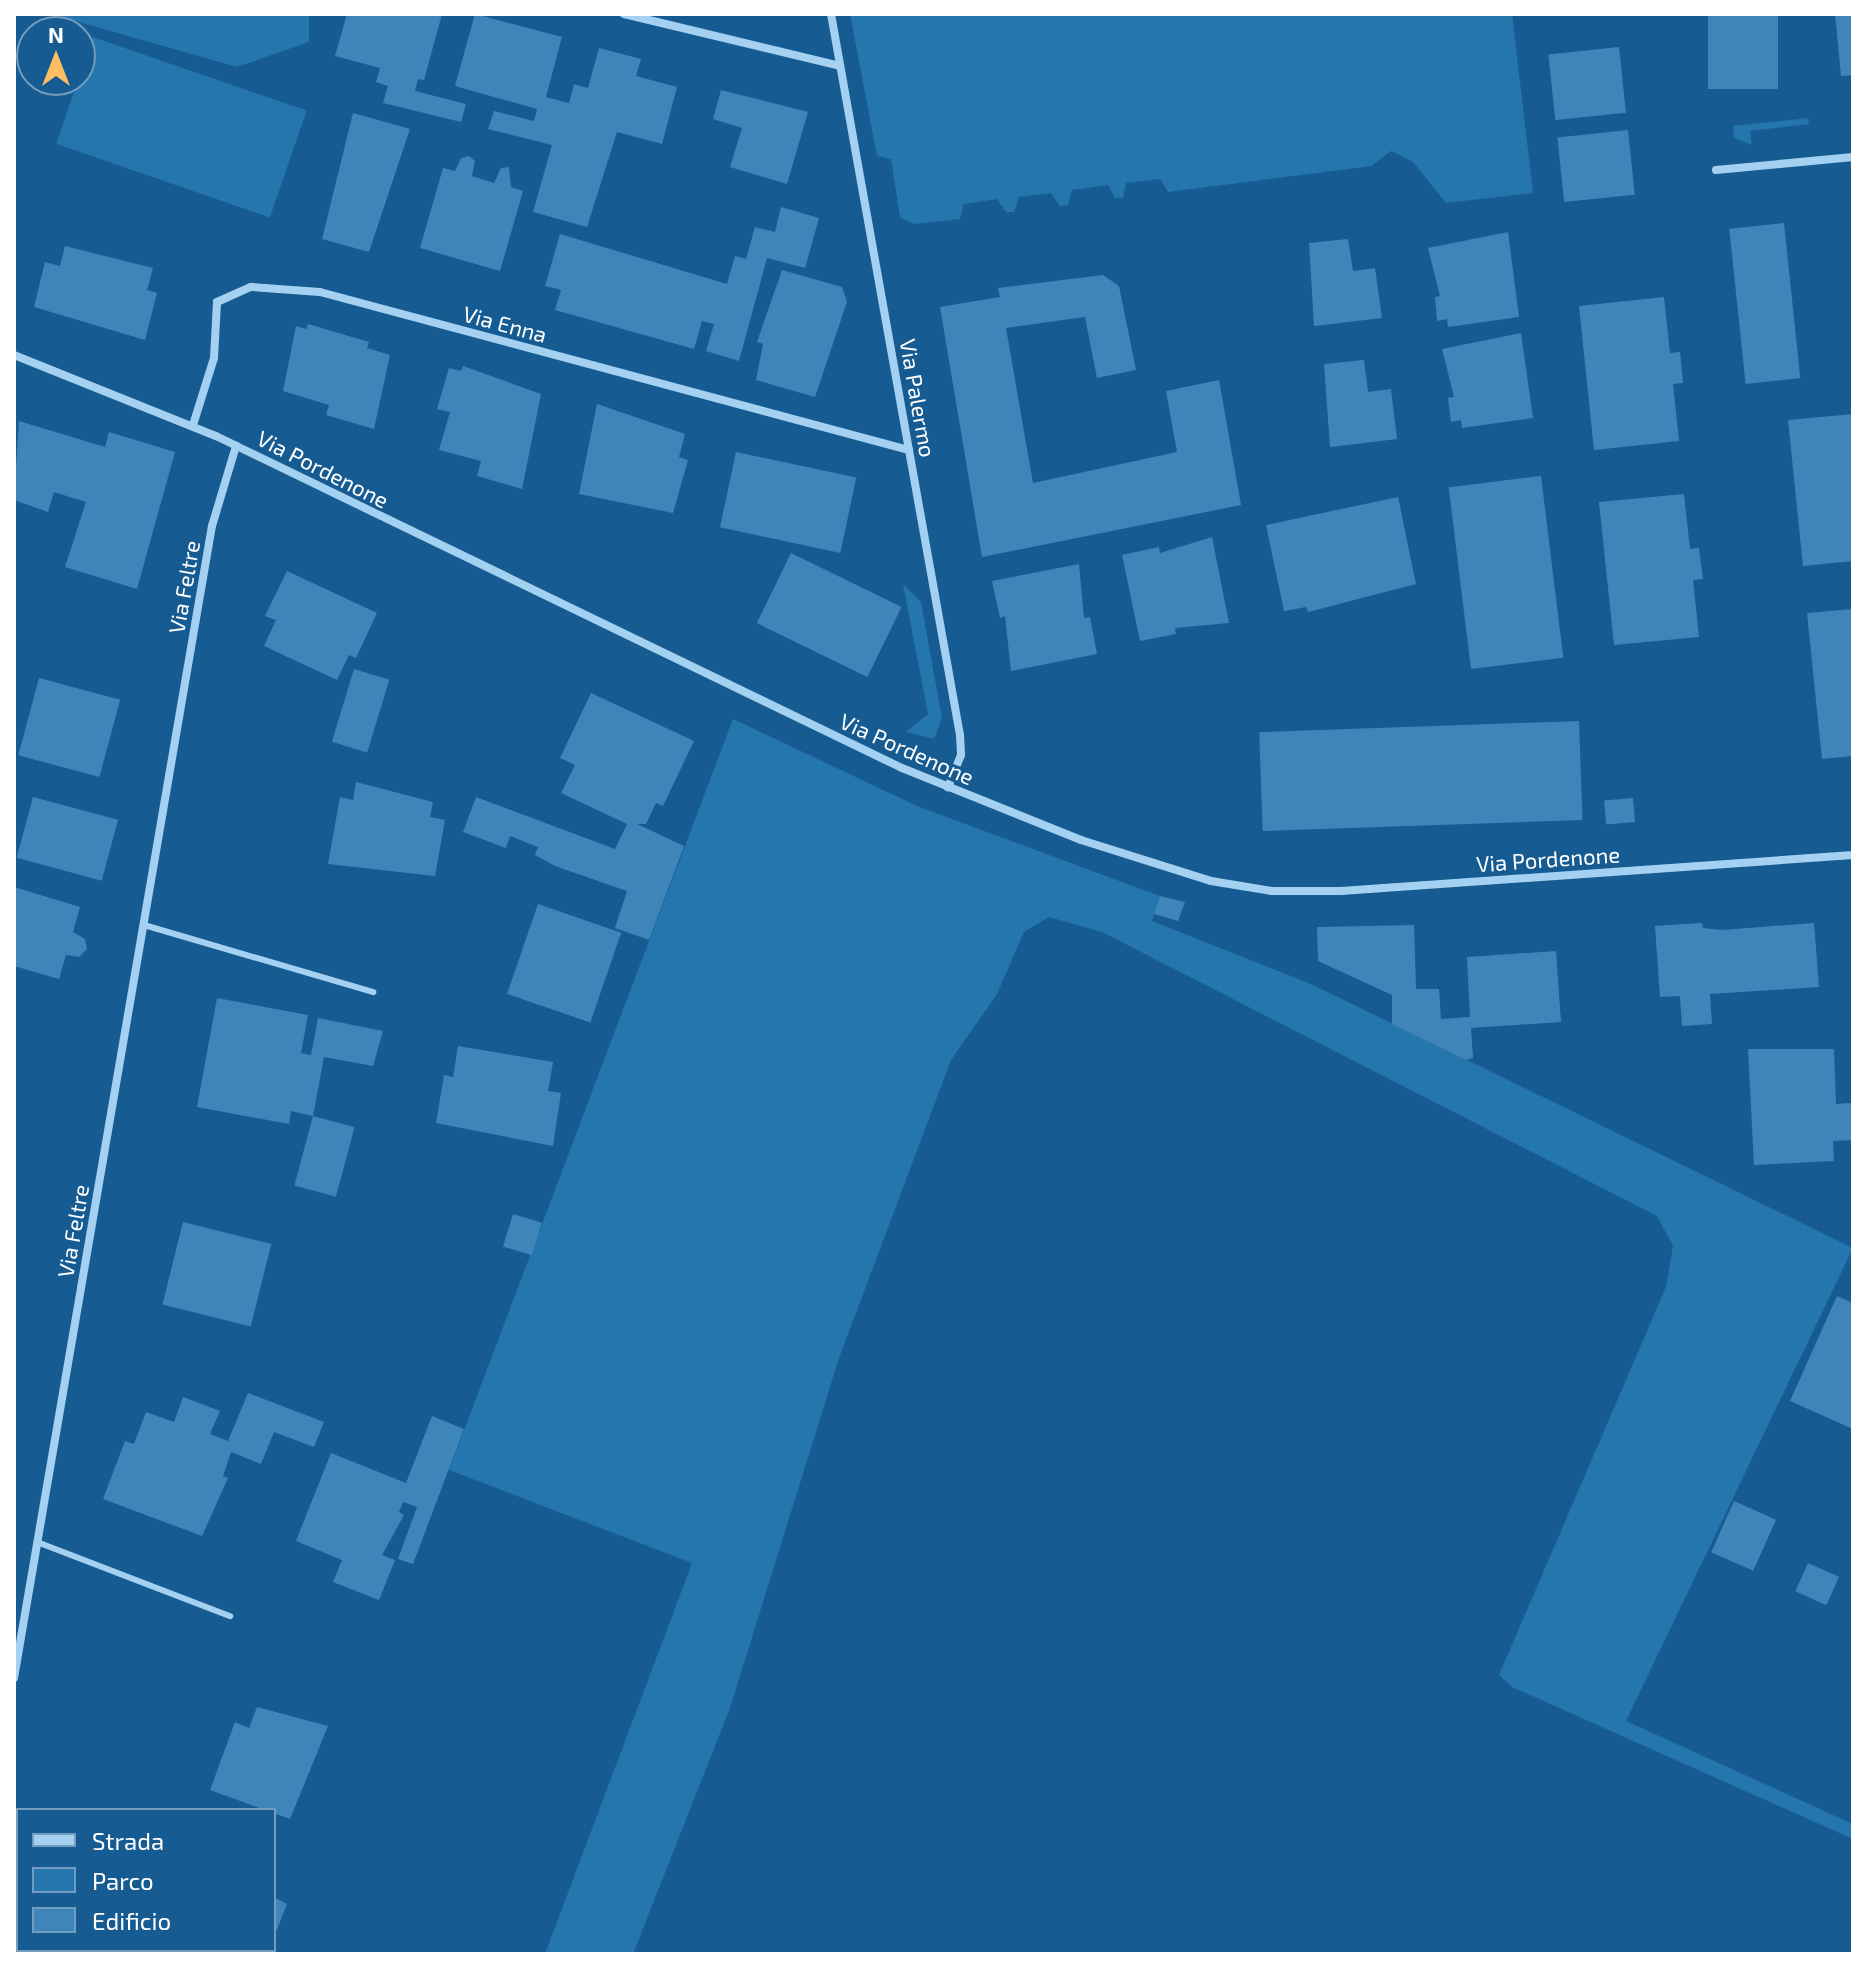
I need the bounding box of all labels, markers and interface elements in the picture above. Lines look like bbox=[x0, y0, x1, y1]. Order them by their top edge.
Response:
north arrow bbox=[16, 16, 96, 96]
text: N bbox=[48, 21, 64, 47]
street label: Via Enna bbox=[460, 300, 550, 348]
street label: Via Palermo bbox=[895, 337, 941, 459]
street label: Via Pordenone bbox=[253, 425, 393, 513]
street label: Via Feltre bbox=[163, 538, 205, 636]
street label: Via Pordenone bbox=[836, 708, 978, 790]
street label: Via Pordenone bbox=[1475, 841, 1621, 877]
street label: Via Feltre bbox=[52, 1182, 94, 1280]
legend bbox=[16, 1808, 276, 1952]
text: Strada bbox=[92, 1826, 164, 1855]
text: Parco bbox=[92, 1866, 154, 1895]
text: Edificio bbox=[92, 1906, 171, 1935]

